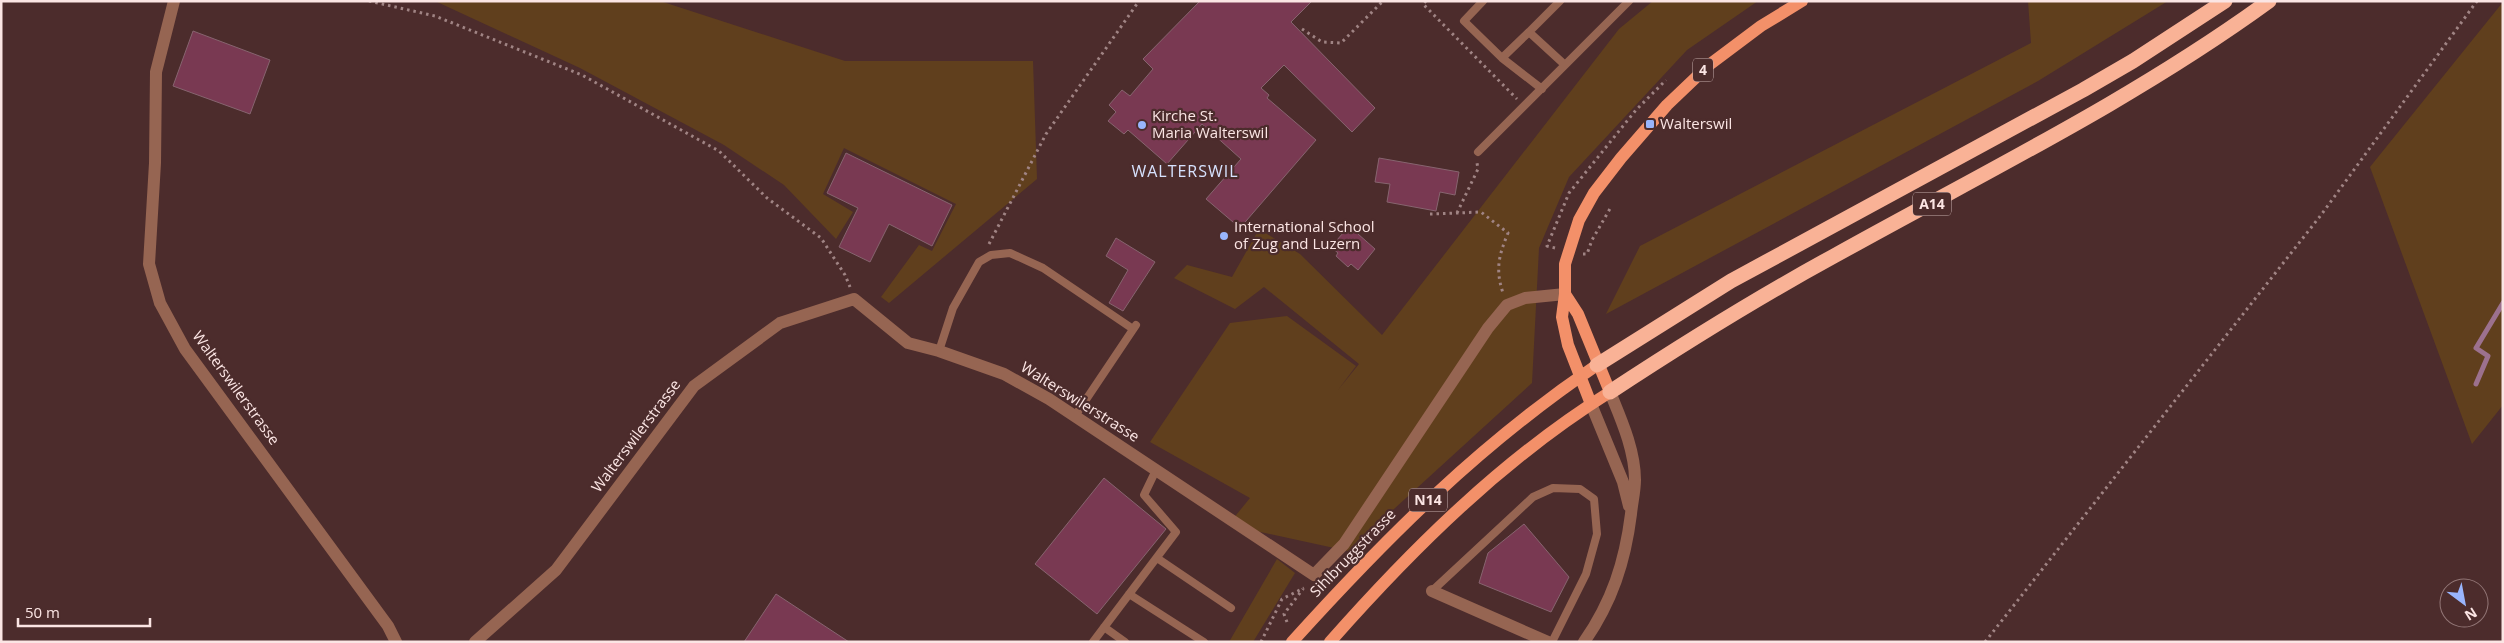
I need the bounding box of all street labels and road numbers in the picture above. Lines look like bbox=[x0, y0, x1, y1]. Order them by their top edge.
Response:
road number: 4 bbox=[1693, 58, 1713, 82]
road number: A14 bbox=[1913, 192, 1951, 215]
street label: Walterswilerstrasse bbox=[189, 326, 285, 448]
street label: Walterswilerstrasse bbox=[1017, 357, 1144, 446]
street label: Walterswilerstrasse bbox=[586, 375, 684, 496]
road number: N14 bbox=[1409, 488, 1447, 512]
street label: Sihlbruggstrasse bbox=[1305, 504, 1400, 601]

